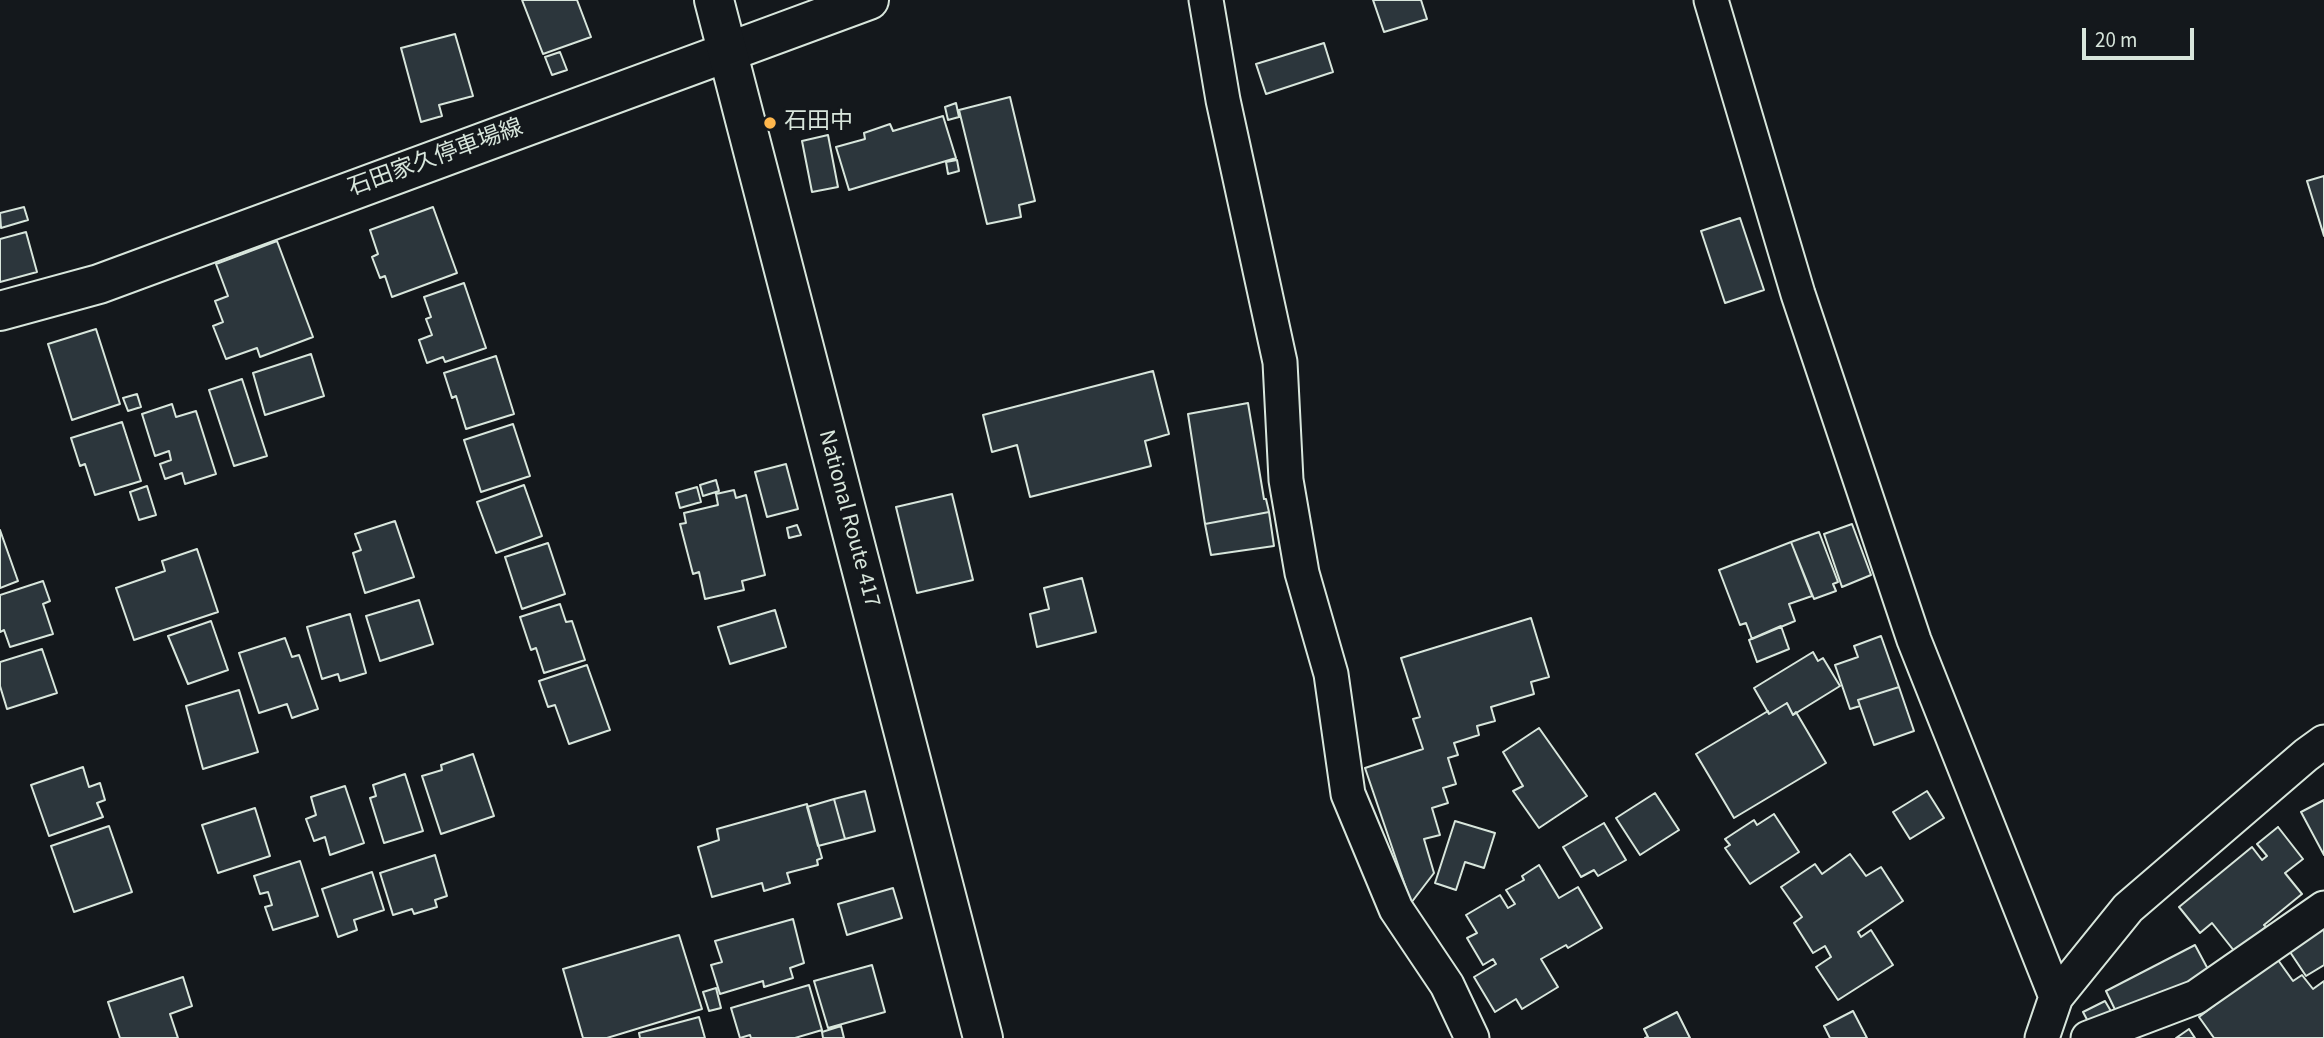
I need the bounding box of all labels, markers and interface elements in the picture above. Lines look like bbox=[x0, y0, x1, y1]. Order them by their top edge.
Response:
scale bar bbox=[2086, 14, 2198, 58]
text: 20 m bbox=[2095, 25, 2137, 55]
place label: 石田中 bbox=[784, 109, 853, 137]
street label: 石田家久停車場線 bbox=[345, 115, 527, 203]
marker: 石田中 bbox=[762, 115, 778, 131]
street label: National Route 417 bbox=[811, 427, 885, 611]

